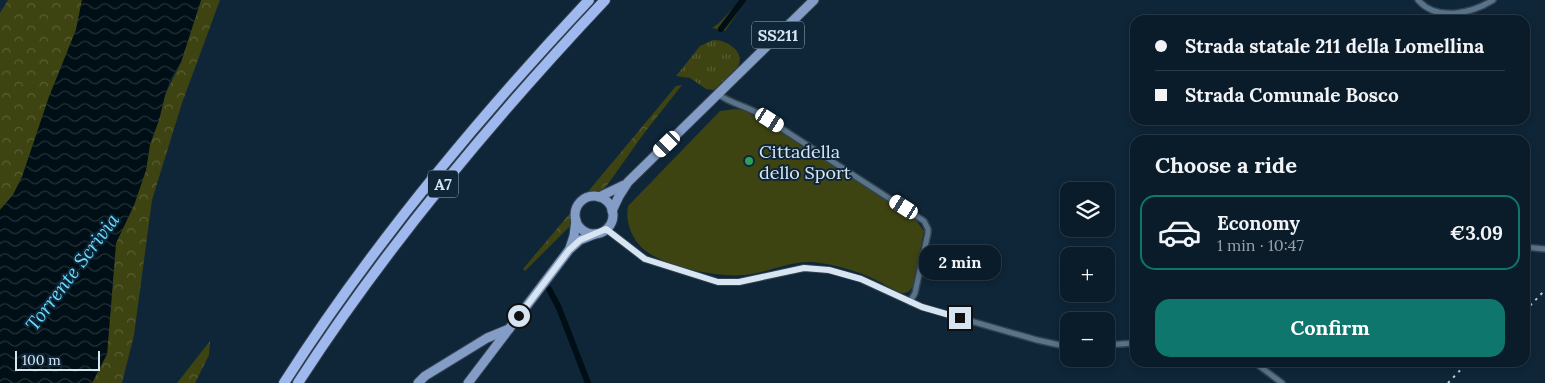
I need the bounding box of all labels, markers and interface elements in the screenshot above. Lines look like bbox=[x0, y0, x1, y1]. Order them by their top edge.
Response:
road number: SS211 bbox=[752, 22, 804, 48]
text: Strada statale 211 della Lomellina bbox=[1185, 34, 1484, 58]
text: Strada Comunale Bosco bbox=[1185, 83, 1399, 107]
car bbox=[753, 106, 786, 134]
car bbox=[650, 128, 683, 160]
place label: Cittadella dello Sport bbox=[759, 140, 851, 184]
text: Choose a ride bbox=[1155, 151, 1297, 179]
marker: Cittadella dello Sport bbox=[743, 155, 755, 167]
road number: A7 bbox=[428, 170, 458, 198]
map controls bbox=[1060, 182, 1115, 367]
button: layers bbox=[1060, 182, 1115, 237]
car bbox=[887, 193, 920, 221]
water label: Torrente Scrivia bbox=[20, 208, 124, 336]
icon: car bbox=[1157, 210, 1202, 255]
text: Economy bbox=[1217, 211, 1300, 235]
text: €3.09 bbox=[1450, 221, 1503, 245]
text: 1 min · 10:47 bbox=[1217, 235, 1304, 255]
callout: 2 min bbox=[919, 246, 1001, 280]
button: + bbox=[1060, 247, 1115, 302]
text: 2 min bbox=[939, 252, 981, 272]
button: Confirm bbox=[1155, 299, 1505, 357]
route start bbox=[508, 305, 530, 327]
route end bbox=[949, 307, 971, 329]
button: − bbox=[1060, 312, 1115, 367]
scale bar bbox=[15, 348, 100, 371]
text: 100 m bbox=[22, 351, 61, 369]

